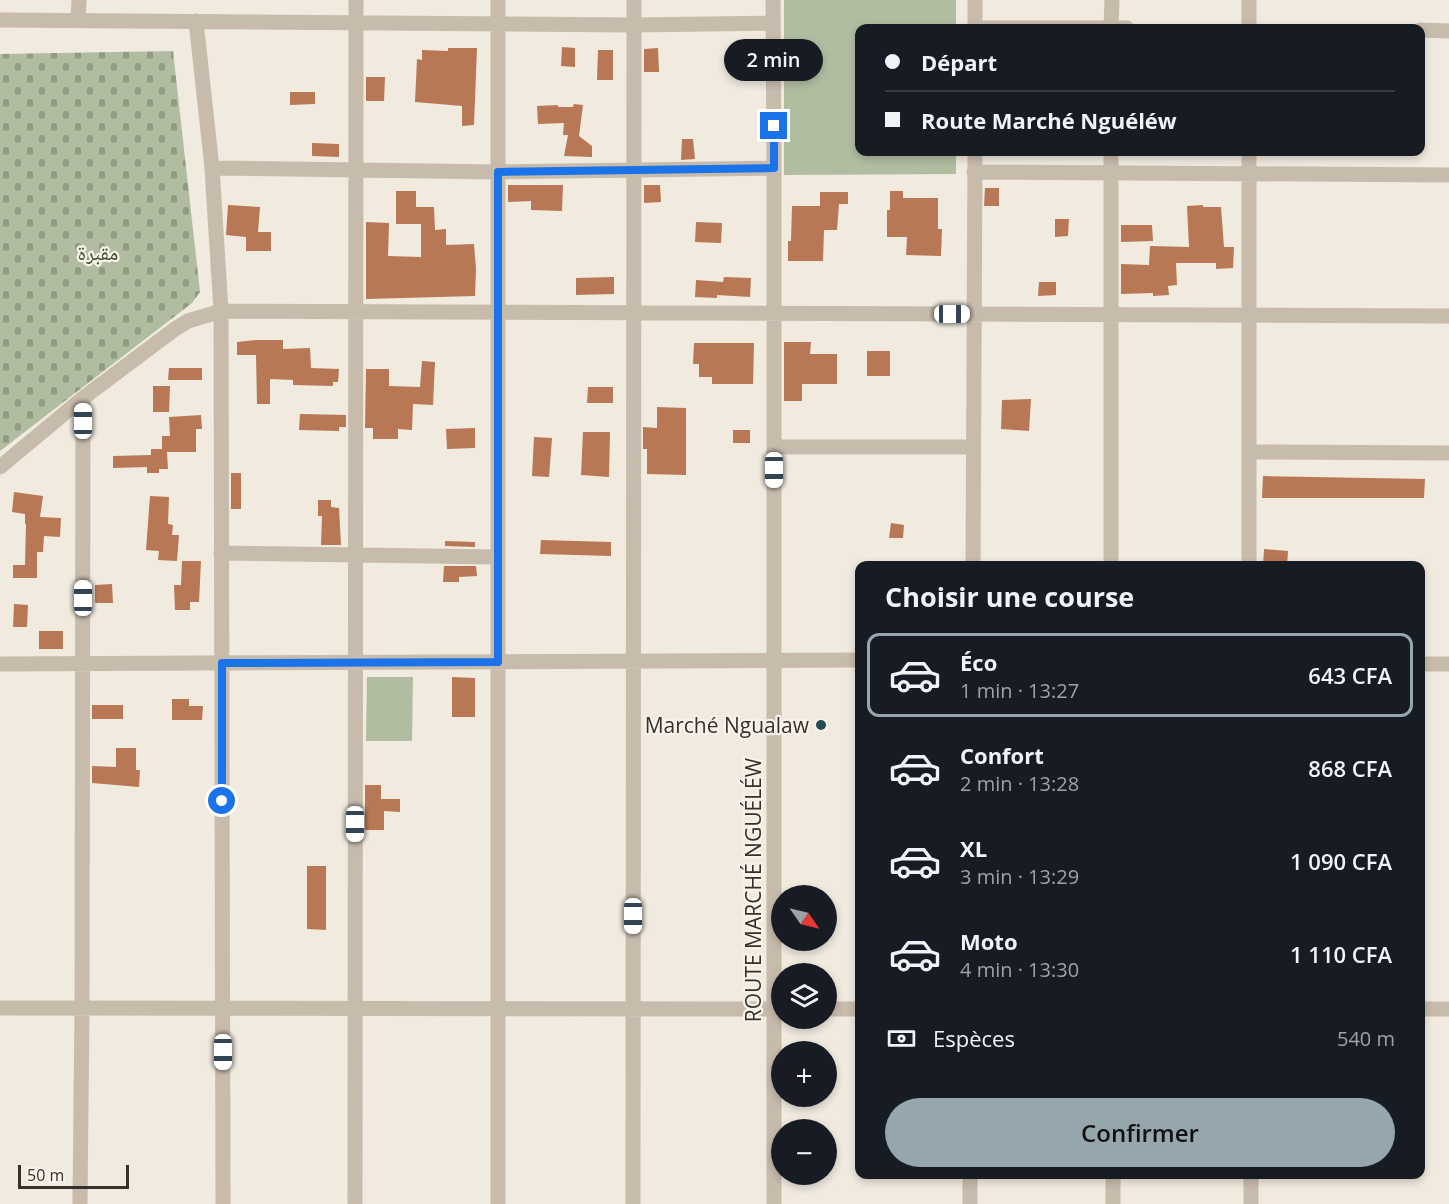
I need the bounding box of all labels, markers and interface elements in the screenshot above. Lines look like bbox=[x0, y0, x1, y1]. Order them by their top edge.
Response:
callout: 2 min bbox=[724, 39, 824, 81]
text: 2 min bbox=[747, 46, 801, 73]
text: Départ bbox=[921, 47, 997, 77]
text: Route Marché Nguéléw bbox=[921, 105, 1177, 135]
route end bbox=[760, 112, 787, 139]
park label: مقبرة bbox=[78, 238, 118, 266]
car bbox=[934, 305, 970, 323]
car bbox=[74, 403, 92, 439]
car bbox=[765, 452, 783, 488]
text: Choisir une course bbox=[885, 578, 1134, 615]
car bbox=[74, 580, 92, 616]
text: Éco bbox=[960, 647, 997, 677]
icon: car bbox=[888, 648, 942, 702]
text: 643 CFA bbox=[1308, 660, 1392, 690]
text: 1 min · 13:27 bbox=[960, 677, 1079, 704]
place label: Marché Ngualaw bbox=[645, 711, 810, 739]
marker: Marché Ngualaw bbox=[814, 718, 828, 732]
text: Confort bbox=[960, 740, 1044, 770]
icon: car bbox=[888, 741, 942, 795]
text: 868 CFA bbox=[1308, 753, 1392, 783]
street label: ROUTE MARCHÉ NGUÉLÉW bbox=[739, 757, 767, 1022]
text: 2 min · 13:28 bbox=[960, 770, 1079, 797]
route start bbox=[208, 787, 235, 814]
car bbox=[346, 806, 364, 842]
text: XL bbox=[960, 833, 987, 863]
icon: car bbox=[888, 834, 942, 888]
text: 1 090 CFA bbox=[1290, 846, 1392, 876]
text: 3 min · 13:29 bbox=[960, 863, 1079, 890]
north arrow bbox=[771, 885, 837, 951]
map controls bbox=[771, 885, 837, 1185]
car bbox=[624, 898, 642, 934]
text: Moto bbox=[960, 926, 1018, 956]
icon: car bbox=[888, 927, 942, 981]
text: 1 110 CFA bbox=[1290, 939, 1392, 969]
text: 4 min · 13:30 bbox=[960, 956, 1079, 983]
button: layers bbox=[771, 963, 837, 1029]
icon: cash bbox=[885, 1022, 918, 1055]
text: Espèces bbox=[933, 1023, 1015, 1053]
text: 540 m bbox=[1337, 1025, 1395, 1052]
car bbox=[214, 1034, 232, 1070]
button: + bbox=[771, 1041, 837, 1107]
button: Confirmer bbox=[885, 1098, 1395, 1167]
button: − bbox=[771, 1119, 837, 1185]
scale bar bbox=[18, 1162, 129, 1190]
text: 50 m bbox=[27, 1164, 64, 1186]

